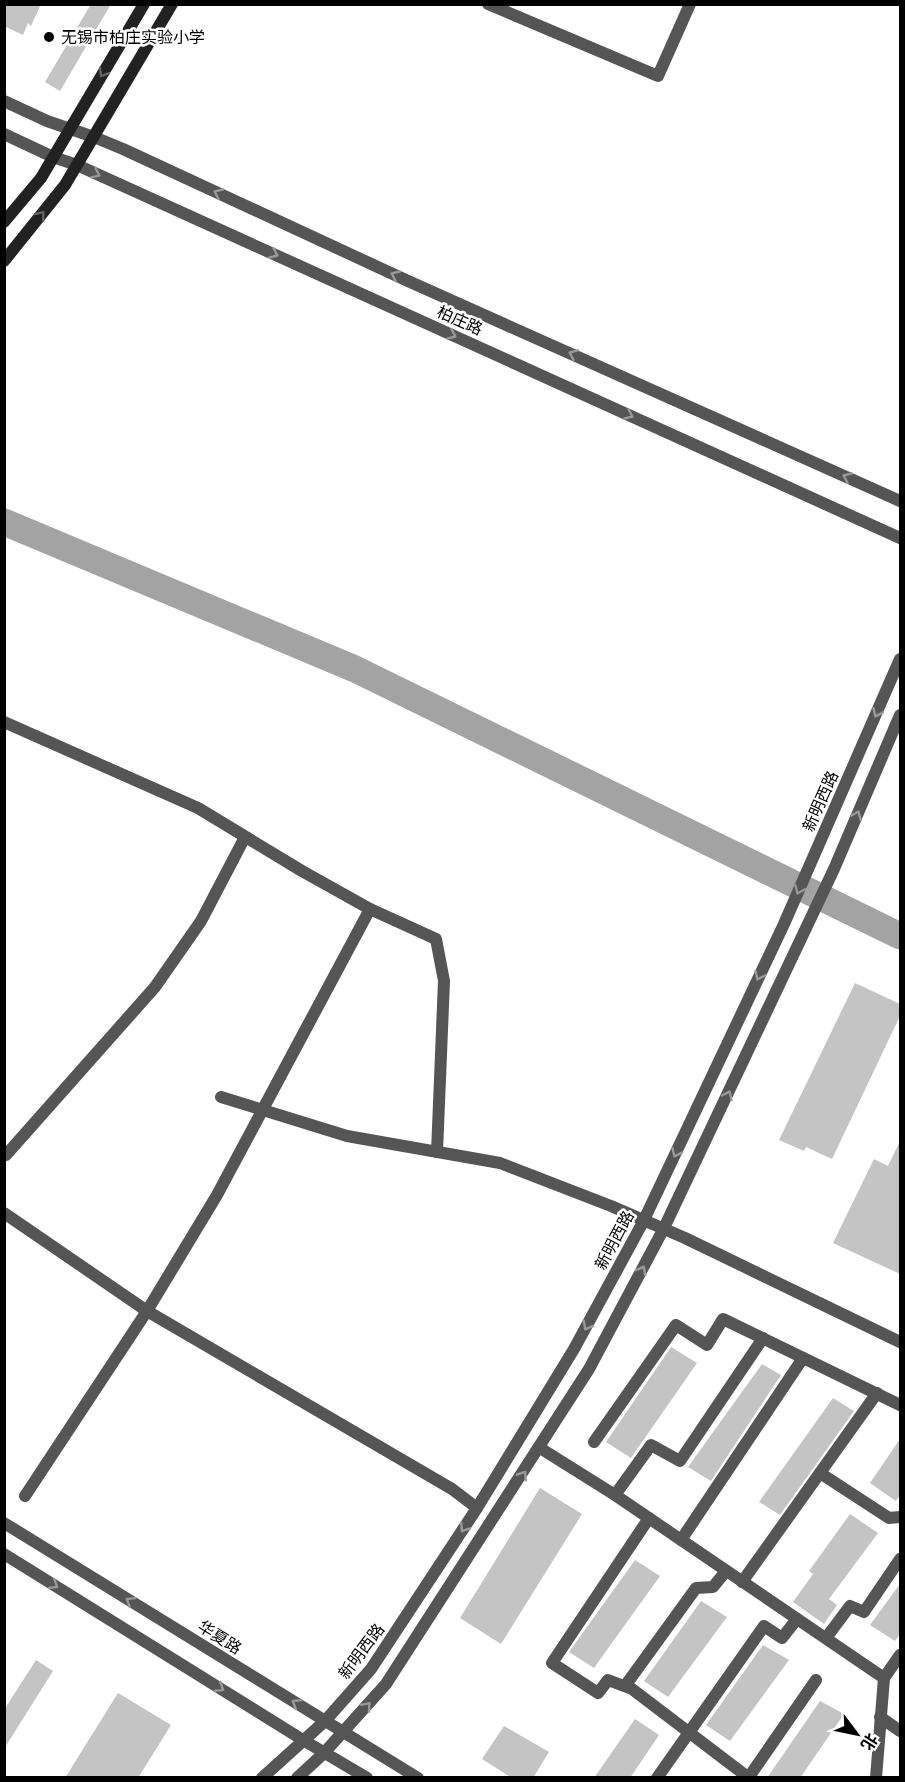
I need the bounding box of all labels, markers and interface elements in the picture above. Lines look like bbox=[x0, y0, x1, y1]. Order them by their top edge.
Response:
place label: 无锡市柏庄实验小学 bbox=[61, 28, 205, 46]
marker: 无锡市柏庄实验小学 bbox=[42, 30, 56, 44]
one-way arrow bbox=[99, 67, 111, 77]
one-way arrow bbox=[90, 167, 101, 178]
one-way arrow bbox=[214, 189, 225, 201]
one-way arrow bbox=[34, 211, 45, 222]
one-way arrow bbox=[268, 247, 279, 259]
one-way arrow bbox=[391, 270, 402, 282]
street label: 柏庄路 bbox=[434, 302, 486, 338]
one-way arrow bbox=[446, 327, 457, 339]
one-way arrow bbox=[569, 350, 580, 362]
one-way arrow bbox=[623, 408, 634, 420]
one-way arrow bbox=[843, 472, 854, 484]
one-way arrow bbox=[872, 706, 884, 717]
street label: 新明西路 bbox=[799, 768, 841, 834]
one-way arrow bbox=[850, 810, 862, 821]
one-way arrow bbox=[794, 884, 806, 895]
one-way arrow bbox=[755, 970, 767, 981]
one-way arrow bbox=[720, 1090, 732, 1101]
one-way arrow bbox=[672, 1146, 684, 1157]
street label: 新明西路 bbox=[591, 1208, 637, 1272]
one-way arrow bbox=[635, 1266, 646, 1276]
one-way arrow bbox=[583, 1320, 594, 1330]
one-way arrow bbox=[516, 1470, 527, 1481]
one-way arrow bbox=[460, 1522, 471, 1533]
one-way arrow bbox=[47, 1578, 58, 1589]
one-way arrow bbox=[126, 1596, 136, 1608]
street label: 华夏路 bbox=[195, 1617, 245, 1657]
street label: 新明西路 bbox=[335, 1620, 387, 1682]
one-way arrow bbox=[213, 1681, 224, 1692]
one-way arrow bbox=[292, 1699, 302, 1711]
one-way arrow bbox=[360, 1702, 371, 1713]
north arrow bbox=[827, 1704, 887, 1764]
text: 北 bbox=[858, 1730, 882, 1754]

